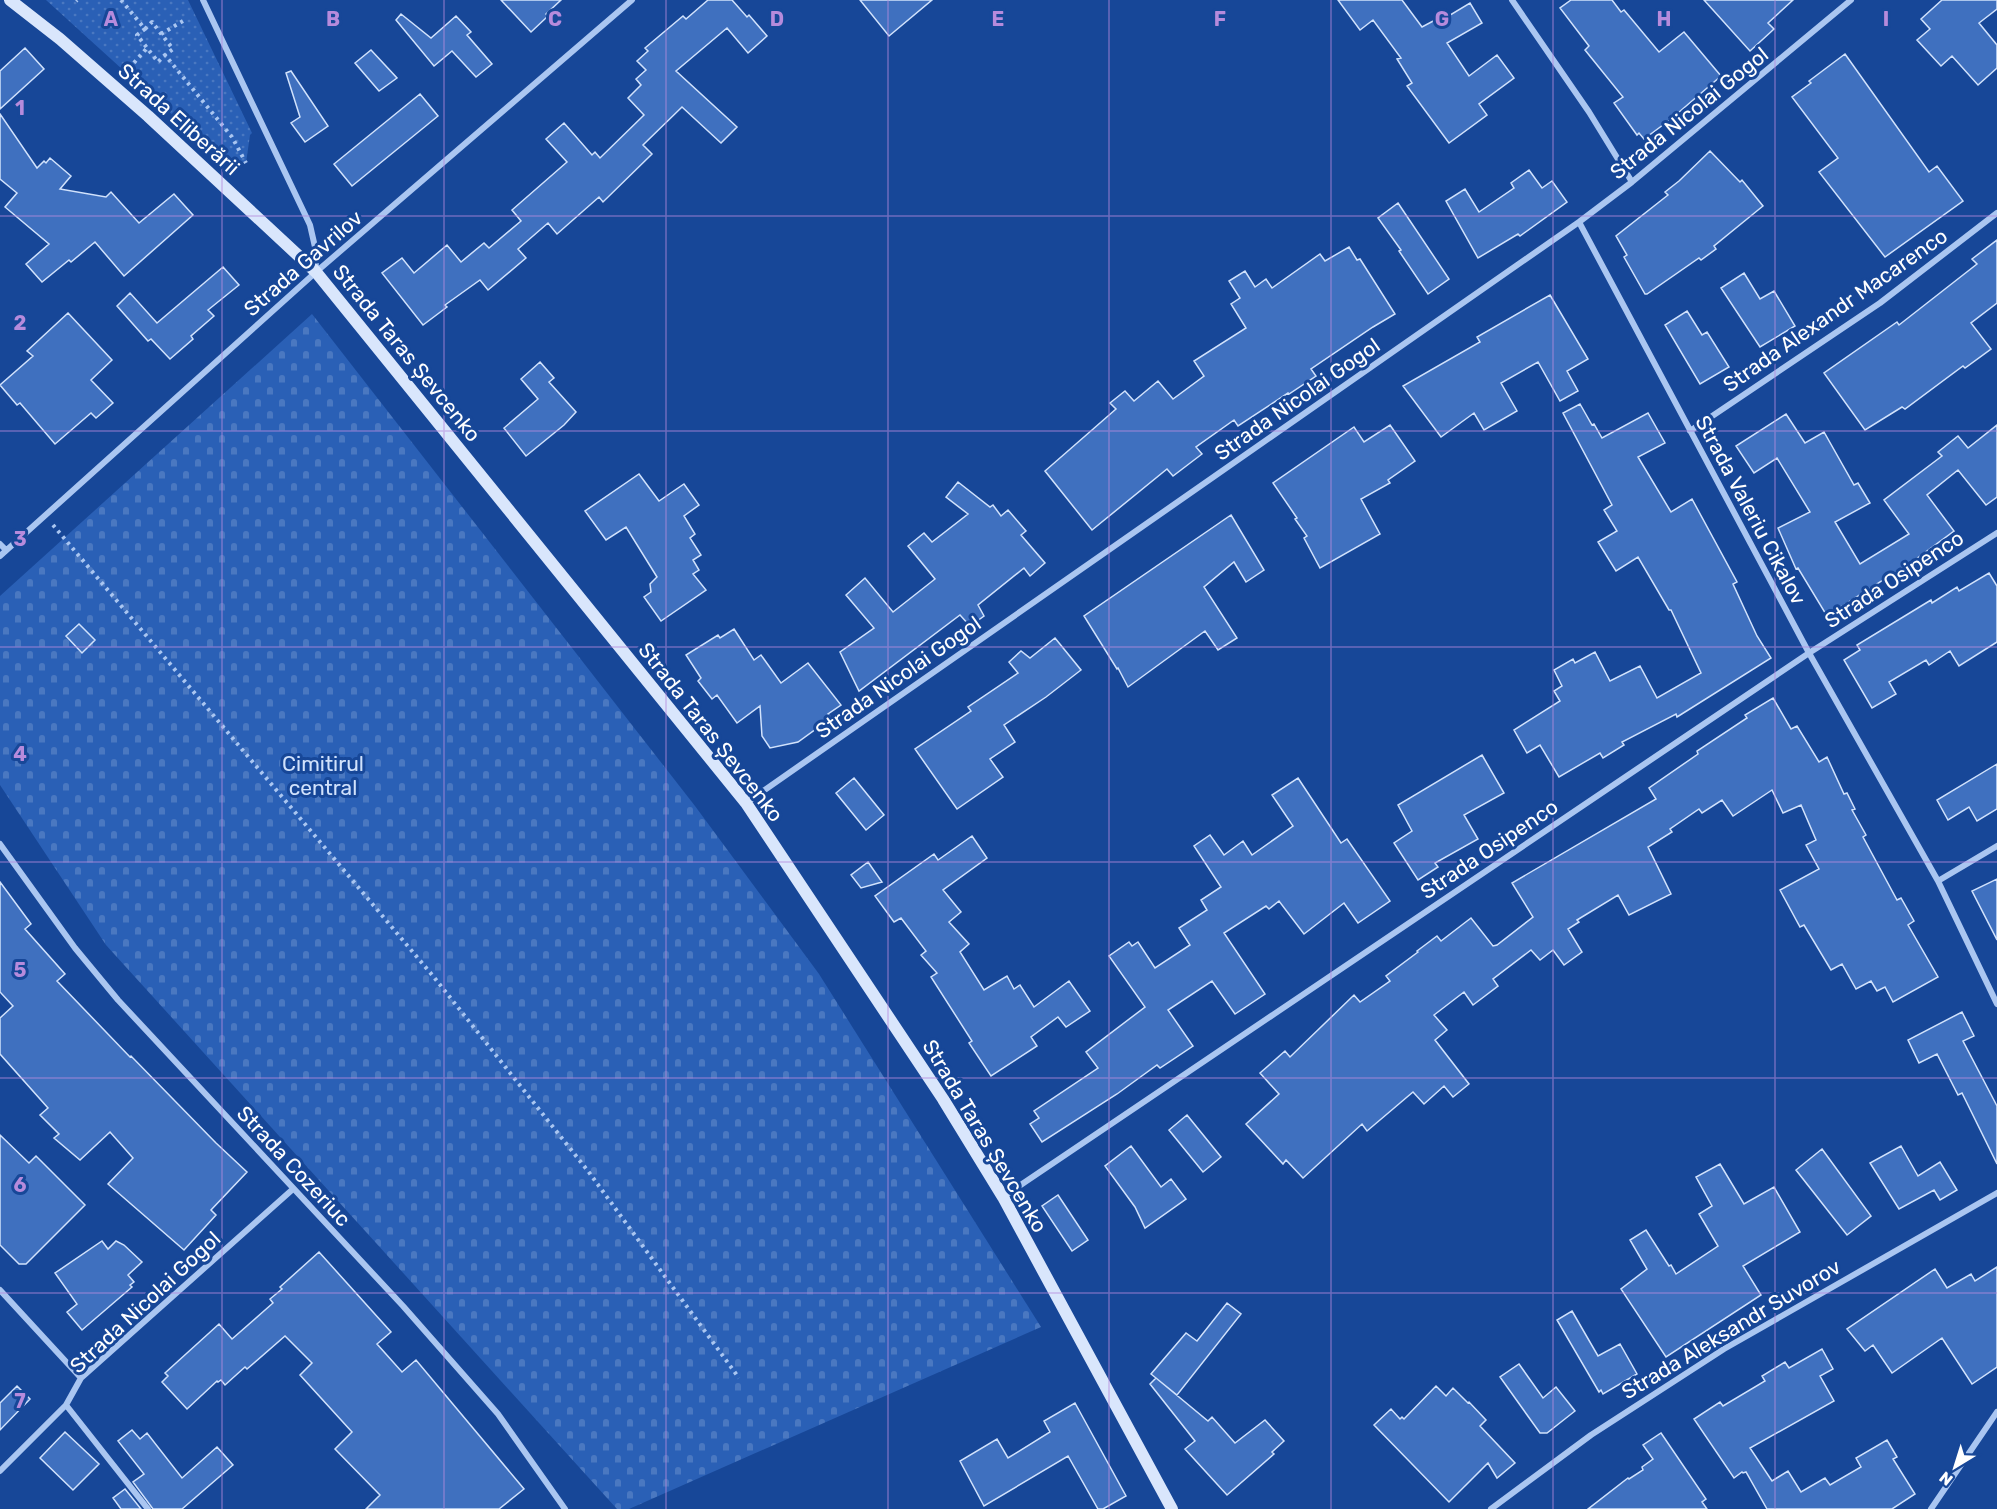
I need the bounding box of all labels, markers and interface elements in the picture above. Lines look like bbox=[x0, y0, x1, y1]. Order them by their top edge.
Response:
text: A bbox=[104, 7, 119, 31]
text: B bbox=[326, 7, 340, 31]
text: C bbox=[548, 7, 562, 31]
text: D bbox=[770, 7, 784, 31]
text: E bbox=[992, 7, 1004, 31]
text: F bbox=[1214, 7, 1226, 31]
text: G bbox=[1435, 7, 1449, 31]
text: H bbox=[1657, 7, 1671, 31]
text: I bbox=[1883, 7, 1889, 31]
street label: Strada Nicolai Gogol bbox=[1605, 42, 1773, 184]
street label: Strada Eliberării bbox=[113, 58, 245, 180]
text: 1 bbox=[15, 96, 25, 120]
street label: Strada Gavrilov bbox=[239, 205, 367, 321]
street label: Strada Alexandr Macarenco bbox=[1718, 223, 1952, 397]
street label: Strada Taras Șevcenko bbox=[328, 259, 486, 447]
text: 2 bbox=[14, 311, 27, 335]
street label: Strada Nicolai Gogol bbox=[1209, 332, 1385, 466]
street label: Strada Valeriu Cikalov bbox=[1690, 411, 1812, 609]
street label: Strada Osipenco bbox=[1820, 525, 1968, 633]
text: 3 bbox=[13, 527, 27, 551]
street label: Strada Nicolai Gogol bbox=[810, 610, 986, 744]
street label: Strada Taras Șevcenko bbox=[633, 637, 789, 827]
text: 4 bbox=[13, 742, 27, 766]
park label: Cimitirul central bbox=[282, 751, 364, 800]
street label: Strada Osipenco bbox=[1415, 794, 1563, 904]
text: 5 bbox=[14, 958, 27, 982]
street label: Strada Taras Șevcenko bbox=[917, 1035, 1053, 1237]
street label: Strada Cozeriuc bbox=[232, 1101, 356, 1231]
text: 6 bbox=[13, 1173, 27, 1197]
street label: Strada Nicolai Gogol bbox=[65, 1226, 225, 1378]
street label: Strada Aleksandr Suvorov bbox=[1617, 1254, 1845, 1404]
text: 7 bbox=[14, 1389, 26, 1413]
north arrow bbox=[1925, 1437, 1985, 1497]
text: N bbox=[1936, 1467, 1956, 1489]

